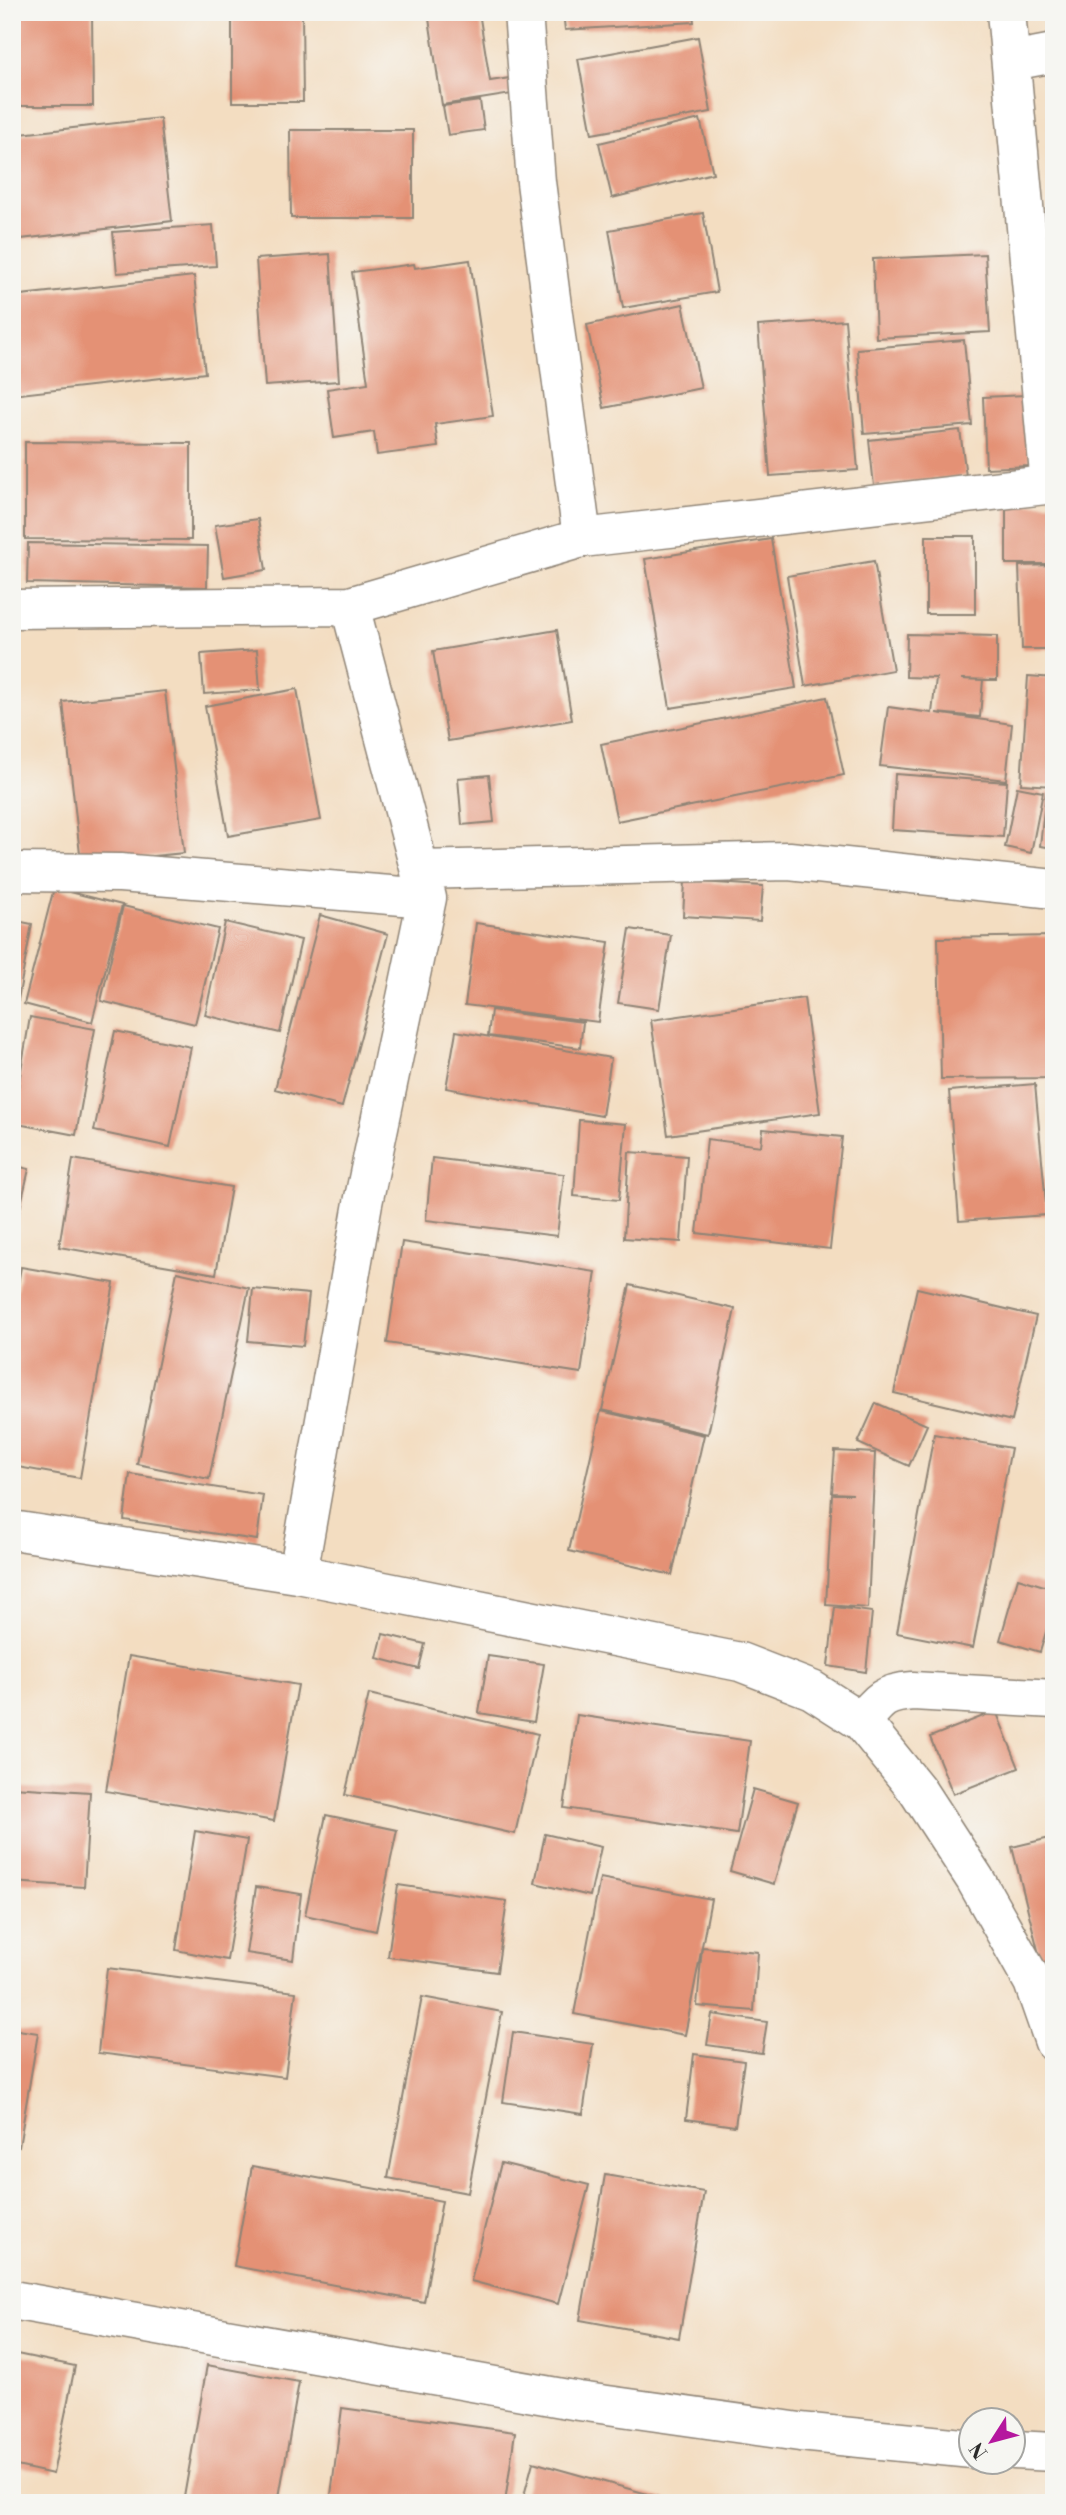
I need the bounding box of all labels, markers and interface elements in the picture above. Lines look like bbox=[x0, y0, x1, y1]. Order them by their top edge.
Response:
north arrow bbox=[958, 2406, 1028, 2476]
text: N bbox=[965, 2437, 993, 2464]

